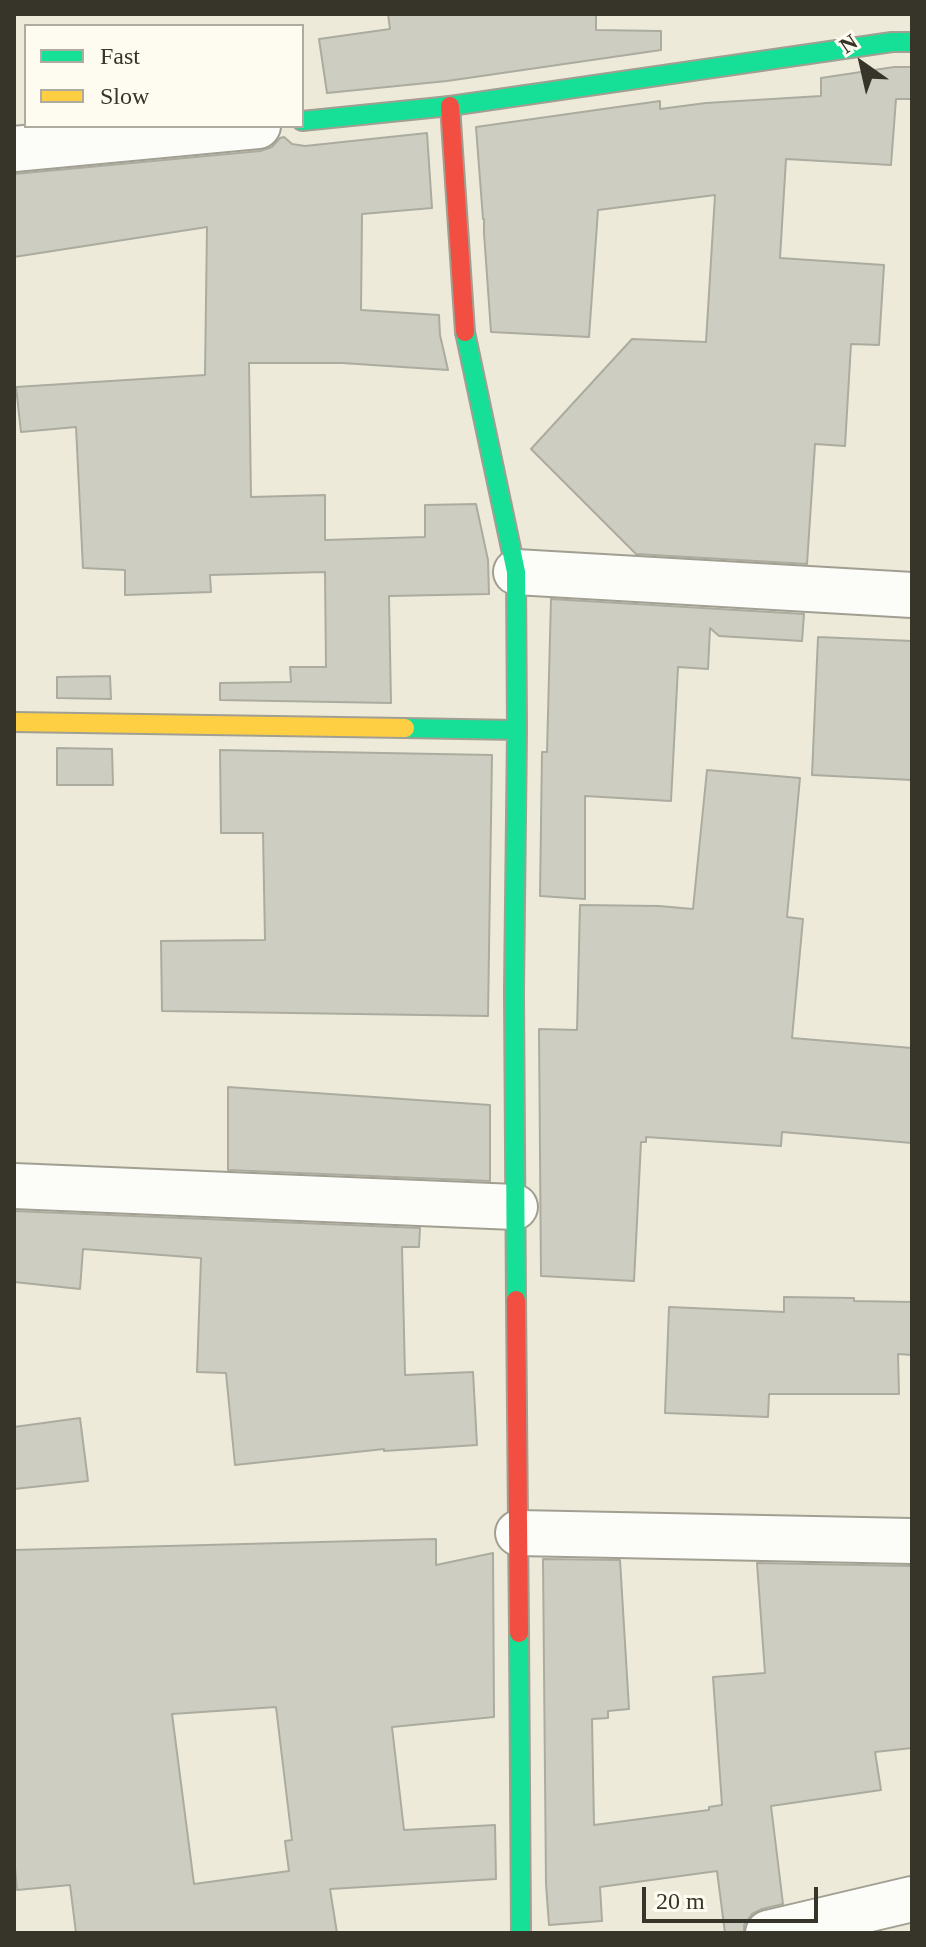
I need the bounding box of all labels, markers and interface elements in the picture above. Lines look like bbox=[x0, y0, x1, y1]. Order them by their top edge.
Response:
legend bbox=[24, 24, 304, 128]
north arrow bbox=[822, 24, 902, 104]
text: N bbox=[835, 29, 862, 58]
text: Fast bbox=[100, 43, 140, 69]
text: Slow bbox=[100, 83, 149, 109]
scale bar bbox=[646, 1871, 822, 1921]
text: 20 m bbox=[656, 1888, 705, 1914]

